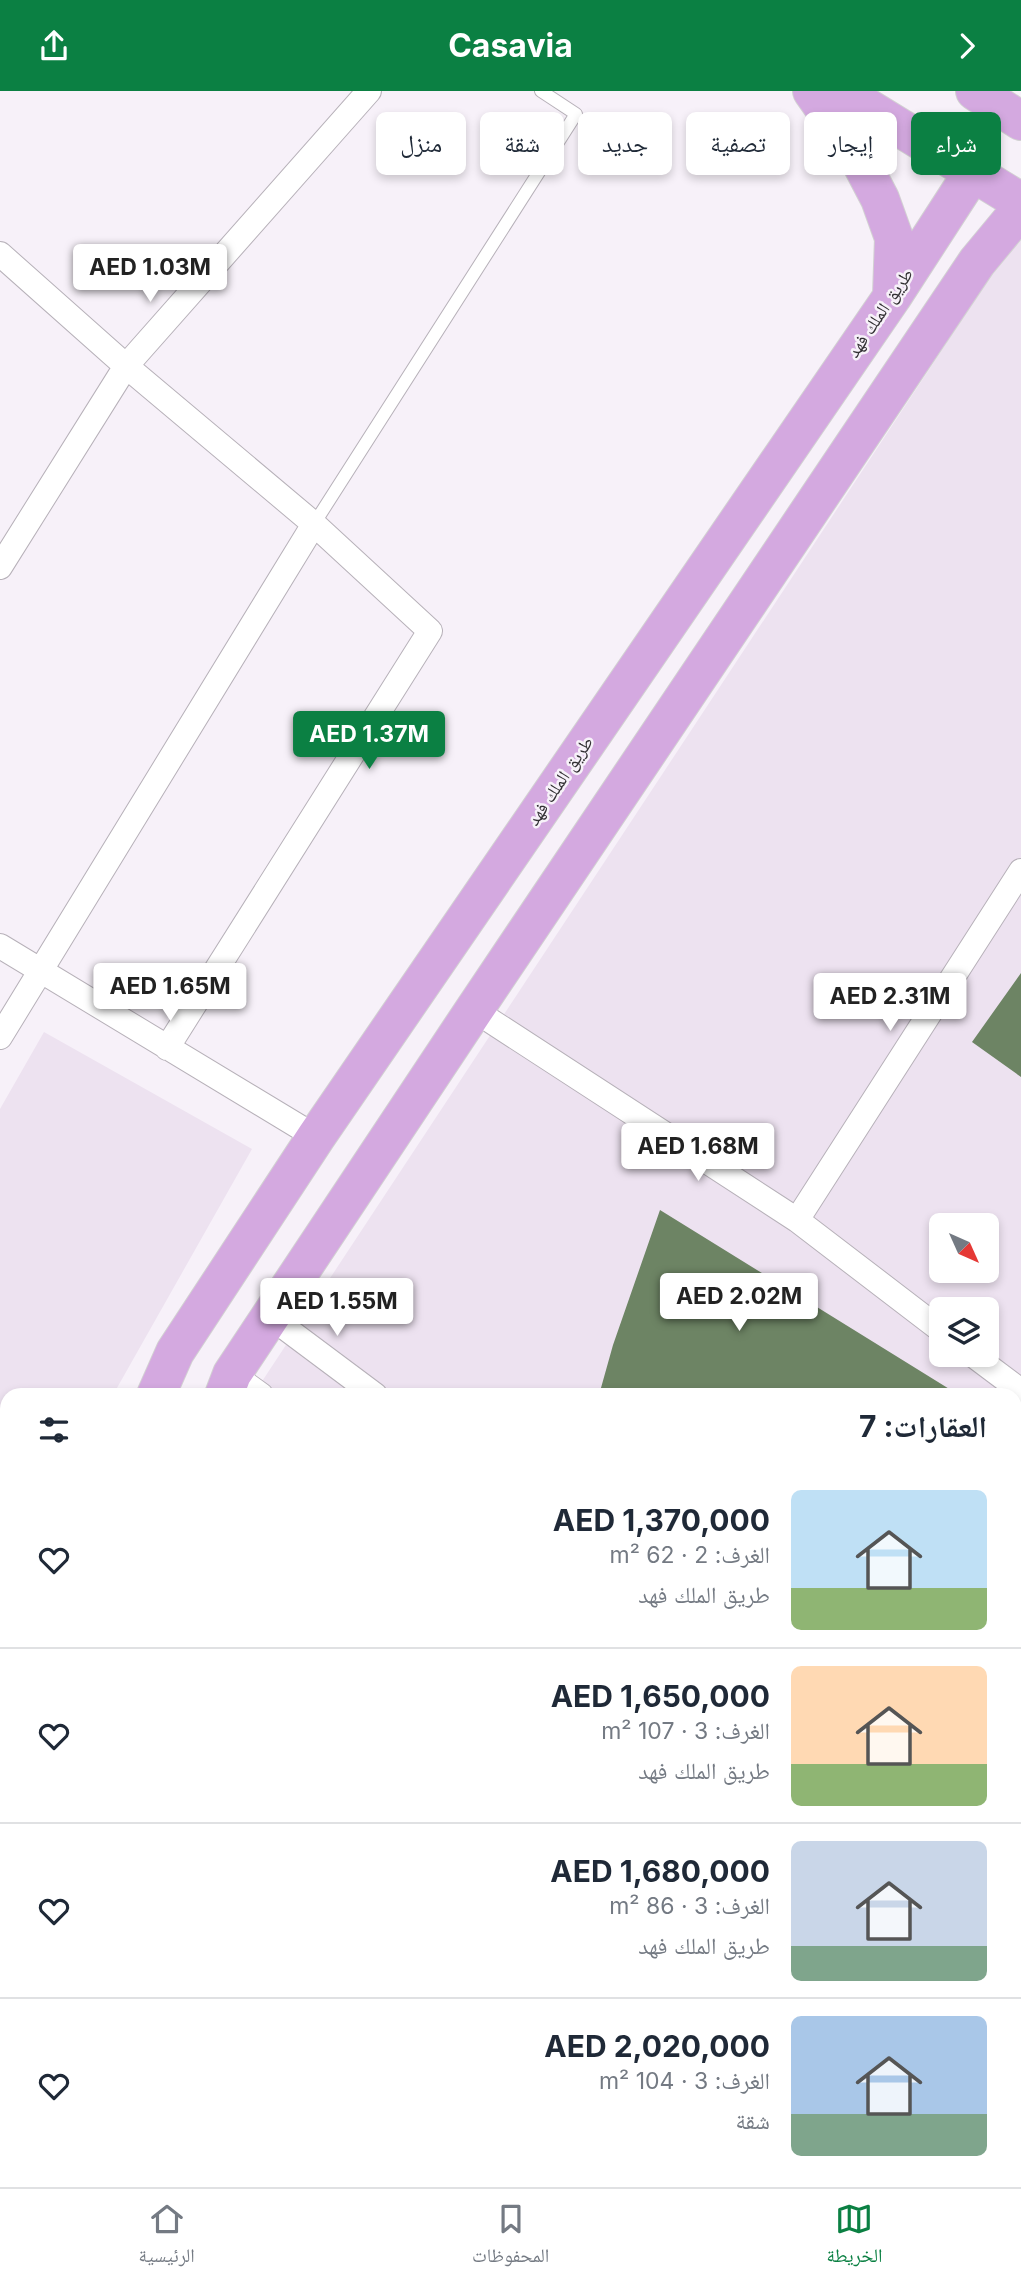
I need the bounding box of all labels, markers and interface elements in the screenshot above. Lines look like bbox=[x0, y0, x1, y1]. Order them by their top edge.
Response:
text: Casavia bbox=[448, 26, 573, 65]
icon: share bbox=[35, 27, 73, 65]
icon: forward bbox=[948, 27, 986, 65]
chip: منزل bbox=[376, 112, 466, 175]
chip: شقة bbox=[480, 112, 564, 175]
chip: جديد bbox=[578, 112, 672, 175]
chip: تصفية bbox=[686, 112, 790, 175]
chip: إيجار bbox=[804, 112, 897, 175]
chip: شراء bbox=[911, 112, 1001, 175]
pin: AED 1.03M bbox=[70, 245, 230, 304]
text: AED 1.03M bbox=[89, 253, 211, 281]
street label: طريق الملك فهد bbox=[842, 264, 918, 362]
pin: AED 1.37M bbox=[289, 711, 449, 771]
text: AED 1.37M bbox=[309, 720, 429, 748]
street label: طريق الملك فهد bbox=[522, 732, 598, 830]
pin: AED 1.65M bbox=[90, 963, 250, 1023]
text: AED 1.65M bbox=[109, 972, 231, 1000]
pin: AED 2.31M bbox=[810, 974, 970, 1033]
text: AED 2.31M bbox=[829, 982, 951, 1010]
pin: AED 1.68M bbox=[618, 1123, 778, 1183]
text: AED 1.68M bbox=[637, 1132, 759, 1160]
north arrow bbox=[929, 1213, 999, 1283]
map controls bbox=[929, 1213, 999, 1367]
pin: AED 2.02M bbox=[659, 1273, 819, 1333]
pin: AED 1.55M bbox=[257, 1279, 417, 1338]
text: AED 2.02M bbox=[676, 1282, 802, 1310]
text: AED 1.55M bbox=[276, 1287, 398, 1315]
button: layers bbox=[929, 1297, 999, 1367]
text: العقارات: 7 bbox=[859, 1408, 987, 1444]
icon: filters bbox=[35, 1411, 73, 1449]
text: AED 1,370,000 bbox=[553, 1502, 770, 1538]
icon: home bbox=[847, 1518, 931, 1602]
icon: heart bbox=[35, 1541, 73, 1579]
text: الغرف: 2 · 62 m² bbox=[610, 1541, 770, 1569]
text: طريق الملك فهد bbox=[638, 1581, 770, 1609]
text: AED 1,650,000 bbox=[551, 1678, 770, 1714]
icon: home bbox=[847, 1694, 931, 1778]
icon: heart bbox=[35, 1717, 73, 1755]
text: الغرف: 3 · 107 m² bbox=[601, 1717, 770, 1745]
text: طريق الملك فهد bbox=[638, 1757, 770, 1785]
text: AED 1,680,000 bbox=[550, 1853, 770, 1889]
icon: home bbox=[847, 1869, 931, 1953]
icon: heart bbox=[35, 1892, 73, 1930]
text: الغرف: 3 · 86 m² bbox=[609, 1892, 770, 1920]
text: طريق الملك فهد bbox=[638, 1932, 770, 1960]
text: AED 2,020,000 bbox=[544, 2028, 770, 2064]
icon: home bbox=[847, 2044, 931, 2128]
icon: heart bbox=[35, 2067, 73, 2105]
text: الغرف: 3 · 104 m² bbox=[599, 2067, 770, 2095]
text: شقة bbox=[736, 2107, 770, 2135]
tab: الرئيسية bbox=[139, 2200, 195, 2274]
tab: المحفوظات bbox=[472, 2200, 549, 2274]
tab: الخريطة bbox=[827, 2200, 882, 2274]

